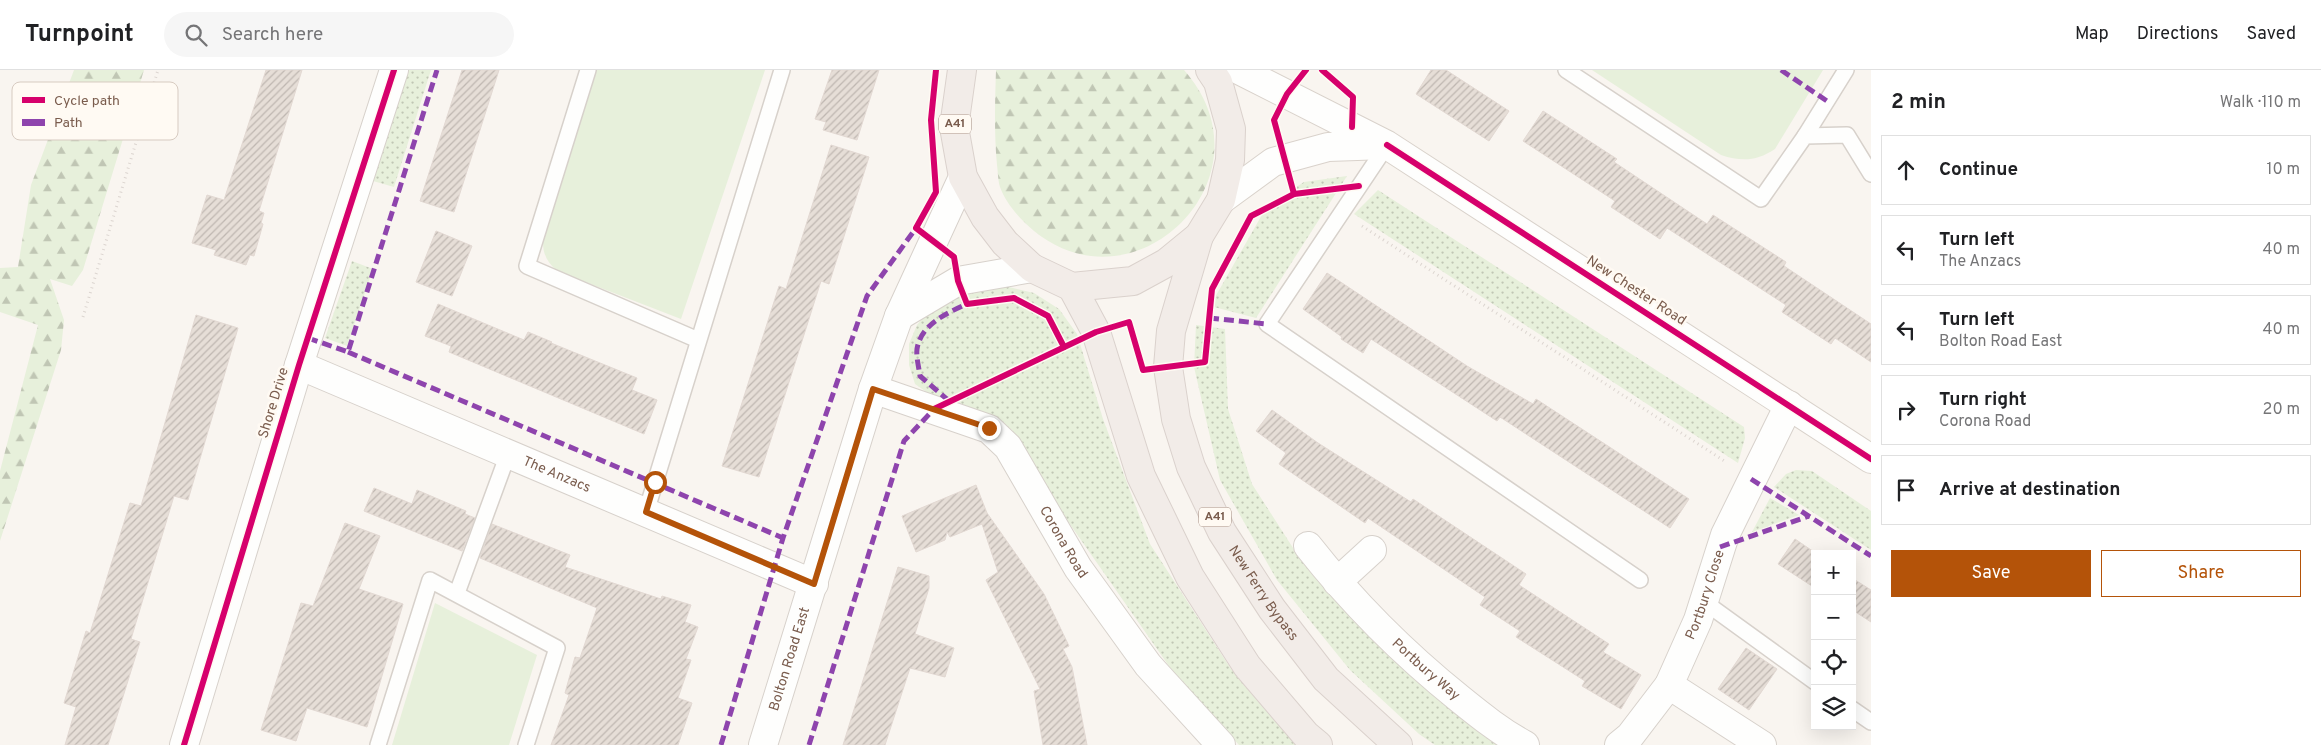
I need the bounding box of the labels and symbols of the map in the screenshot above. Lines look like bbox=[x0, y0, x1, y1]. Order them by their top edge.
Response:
legend bbox=[12, 82, 178, 140]
text: Cycle path bbox=[54, 93, 120, 110]
road number: A41 bbox=[939, 114, 971, 134]
text: Path bbox=[54, 115, 83, 132]
street label: New Chester Road bbox=[1583, 252, 1689, 330]
street label: Shore Drive bbox=[255, 365, 293, 441]
route end bbox=[978, 417, 1001, 440]
street label: The Anzacs bbox=[520, 453, 593, 496]
route start bbox=[644, 471, 667, 494]
street label: Corona Road bbox=[1036, 503, 1091, 582]
road number: A41 bbox=[1199, 508, 1231, 527]
street label: New Ferry Bypass bbox=[1225, 542, 1302, 644]
street label: Portbury Close bbox=[1682, 548, 1728, 642]
street label: Bolton Road East bbox=[765, 605, 814, 713]
street label: Portbury Way bbox=[1388, 635, 1463, 704]

